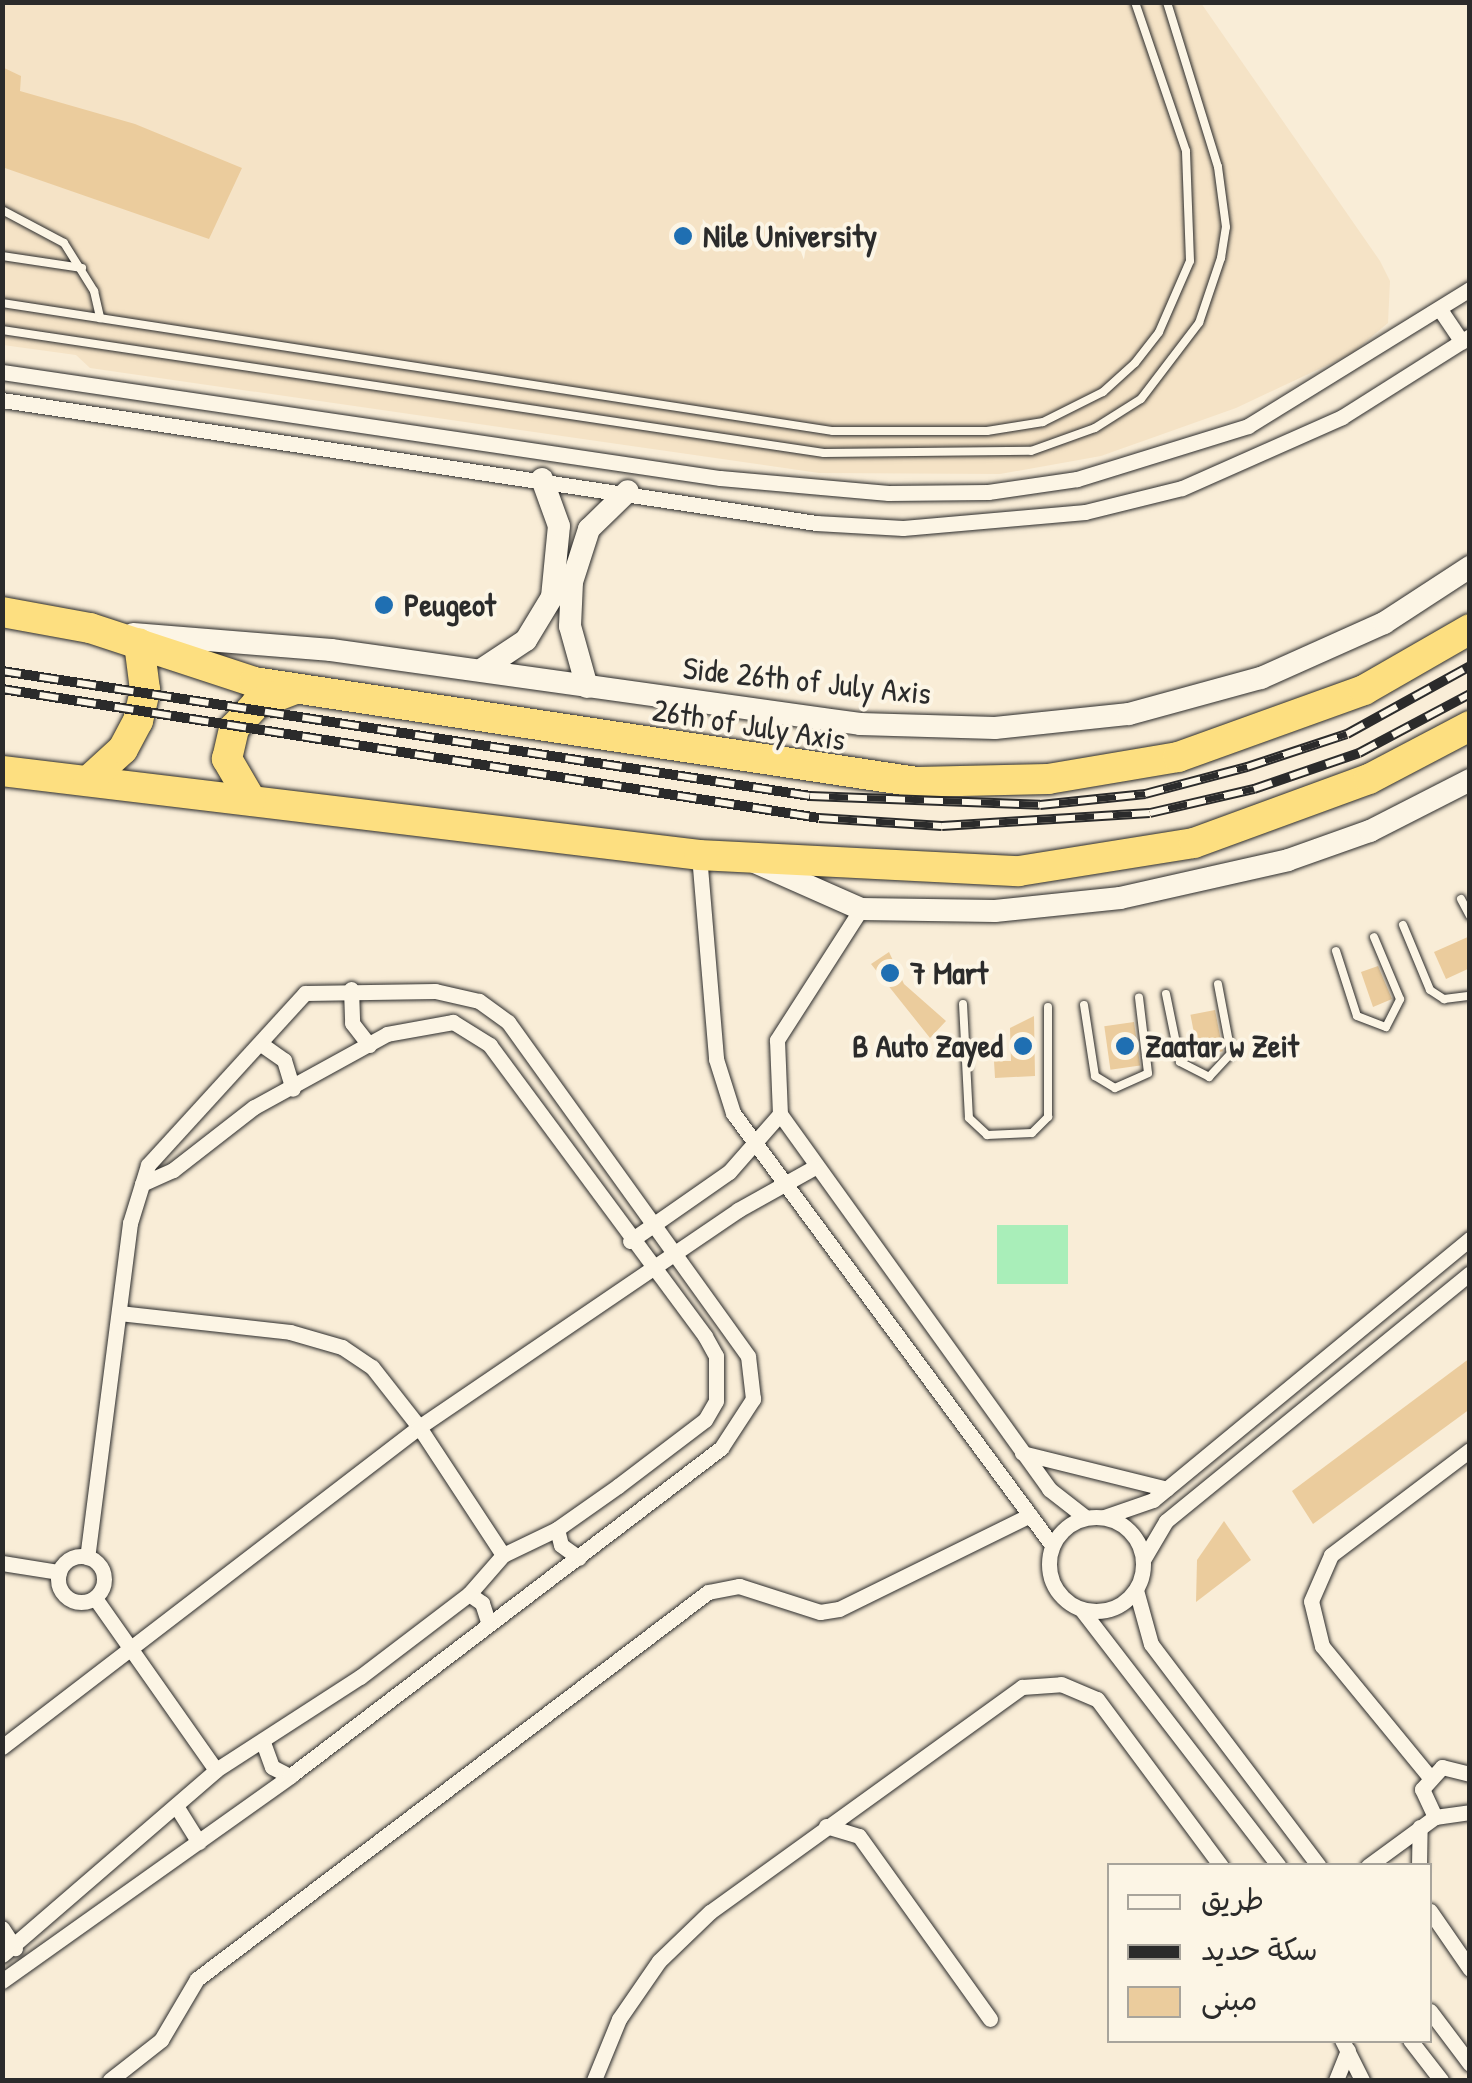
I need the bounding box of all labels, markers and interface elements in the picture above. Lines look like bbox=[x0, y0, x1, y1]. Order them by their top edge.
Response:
place label: Nile University bbox=[703, 217, 877, 255]
marker: Nile University bbox=[672, 225, 694, 247]
place label: Peugeot bbox=[404, 586, 496, 624]
marker: Peugeot bbox=[373, 594, 395, 616]
street label: Side 26th of July Axis bbox=[681, 649, 933, 713]
street label: 26th of July Axis bbox=[650, 691, 848, 759]
place label: 7 Mart bbox=[910, 954, 988, 992]
marker: 7 Mart bbox=[879, 962, 901, 984]
place label: B Auto Zayed bbox=[852, 1027, 1003, 1065]
place label: Zaatar w Zeit bbox=[1145, 1027, 1299, 1065]
marker: B Auto Zayed bbox=[1012, 1035, 1034, 1057]
marker: Zaatar w Zeit bbox=[1114, 1035, 1136, 1057]
legend bbox=[1107, 1863, 1432, 2043]
text: طريق bbox=[1201, 1879, 1264, 1919]
text: سكة حديد bbox=[1201, 1929, 1318, 1969]
text: مبنى bbox=[1201, 1979, 1257, 2019]

